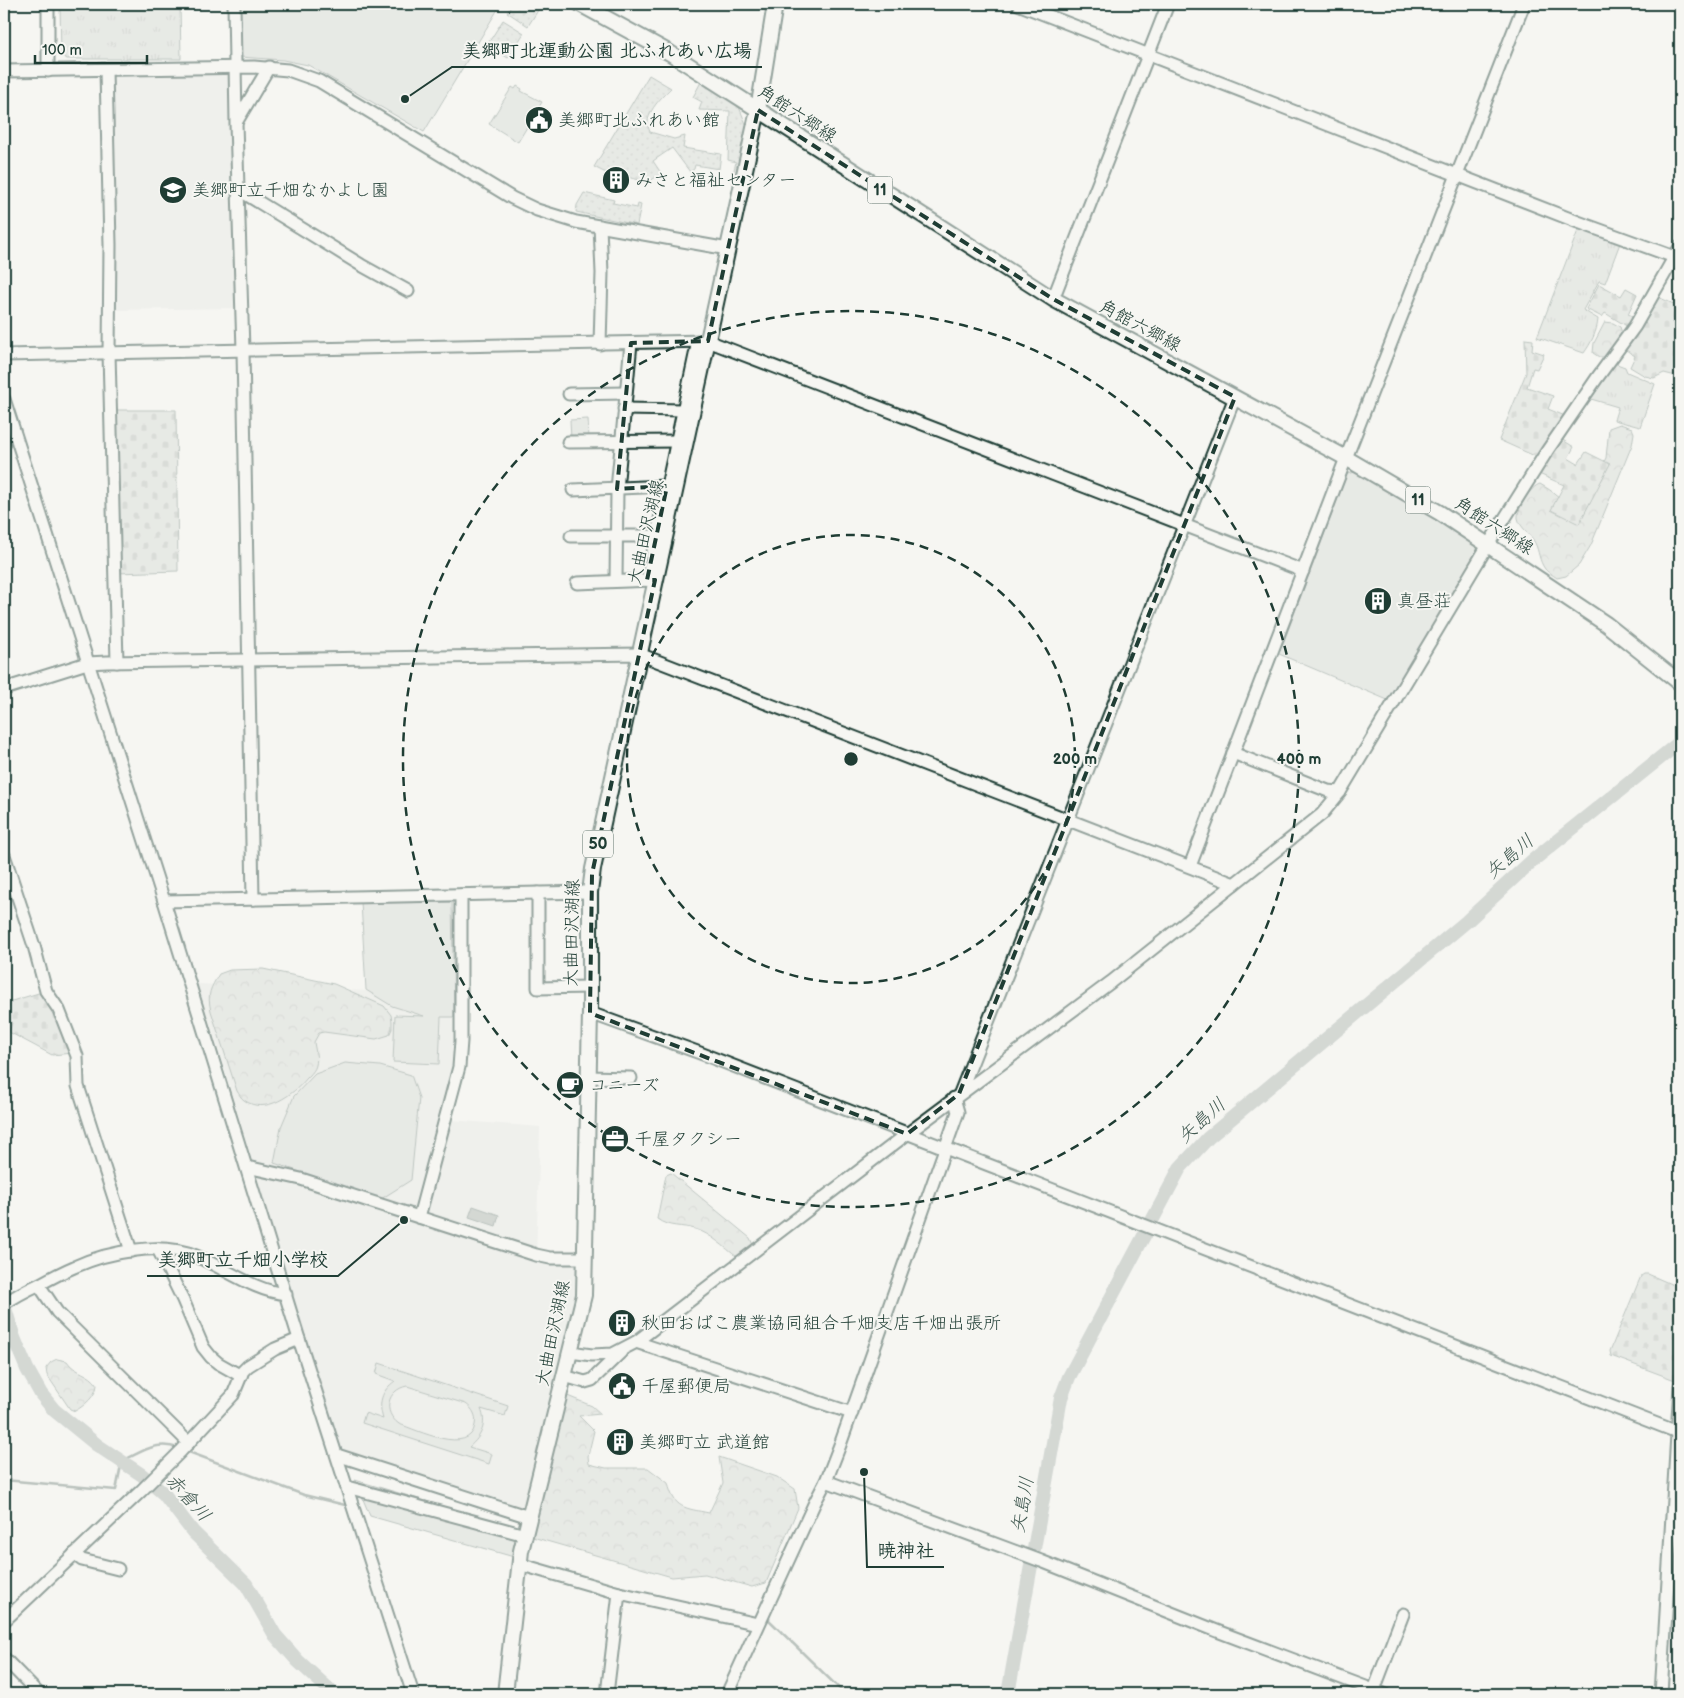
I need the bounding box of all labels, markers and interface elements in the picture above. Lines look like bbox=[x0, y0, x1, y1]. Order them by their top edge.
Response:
scale bar bbox=[35, 32, 148, 64]
callout: 美郷町北運動公園 北ふれあい広場 bbox=[452, 33, 762, 67]
text: 美郷町北運動公園 北ふれあい広場 bbox=[462, 40, 752, 63]
text: 100 m bbox=[42, 41, 82, 60]
street label: 角館六郷線 bbox=[754, 81, 840, 147]
public building icon: 美郷町北ふれあい館 bbox=[524, 105, 554, 135]
place label: 美郷町北ふれあい館 bbox=[558, 110, 720, 131]
building icon: みさと福祉センター bbox=[601, 165, 631, 195]
place label: みさと福祉センター bbox=[635, 170, 796, 191]
school or university icon: 美郷町立千畑なかよし園 bbox=[158, 175, 188, 205]
road number: 11 bbox=[868, 176, 892, 204]
place label: 美郷町立千畑なかよし園 bbox=[192, 180, 389, 201]
street label: 角館六郷線 bbox=[1095, 296, 1185, 356]
street label: 大曲田沢湖線 bbox=[624, 477, 668, 587]
road number: 11 bbox=[1406, 486, 1430, 514]
street label: 角館六郷線 bbox=[1451, 493, 1537, 559]
building icon: 真昼荘 bbox=[1363, 586, 1393, 616]
place label: 真昼荘 bbox=[1397, 591, 1451, 612]
centre of rings bbox=[842, 750, 860, 768]
text: 200 m bbox=[1053, 750, 1097, 769]
text: 400 m bbox=[1277, 750, 1321, 769]
water label: 矢島川 bbox=[1481, 830, 1539, 884]
road number: 50 bbox=[583, 831, 613, 858]
street label: 大曲田沢湖線 bbox=[561, 879, 583, 987]
cafe icon: コニーズ bbox=[555, 1070, 585, 1100]
place label: コニーズ bbox=[589, 1075, 659, 1096]
water label: 矢島川 bbox=[1173, 1093, 1231, 1149]
office icon: 千屋タクシー bbox=[600, 1124, 630, 1154]
place label: 千屋タクシー bbox=[634, 1129, 742, 1150]
callout: 美郷町立千畑小学校 bbox=[147, 1242, 338, 1276]
text: 美郷町立千畑小学校 bbox=[157, 1249, 329, 1272]
street label: 大曲田沢湖線 bbox=[532, 1278, 574, 1388]
building icon: 秋田おばこ農業協同組合千畑支店千畑出張所 bbox=[607, 1308, 637, 1338]
place label: 秋田おばこ農業協同組合千畑支店千畑出張所 bbox=[641, 1313, 1001, 1334]
public building icon: 千屋郵便局 bbox=[607, 1371, 637, 1401]
place label: 千屋郵便局 bbox=[641, 1376, 731, 1397]
building icon: 美郷町立 武道館 bbox=[605, 1427, 635, 1457]
place label: 美郷町立 武道館 bbox=[639, 1432, 770, 1453]
water label: 赤倉川 bbox=[160, 1469, 216, 1527]
water label: 矢島川 bbox=[1007, 1475, 1039, 1535]
callout: 暁神社 bbox=[867, 1533, 944, 1567]
text: 暁神社 bbox=[877, 1540, 935, 1563]

